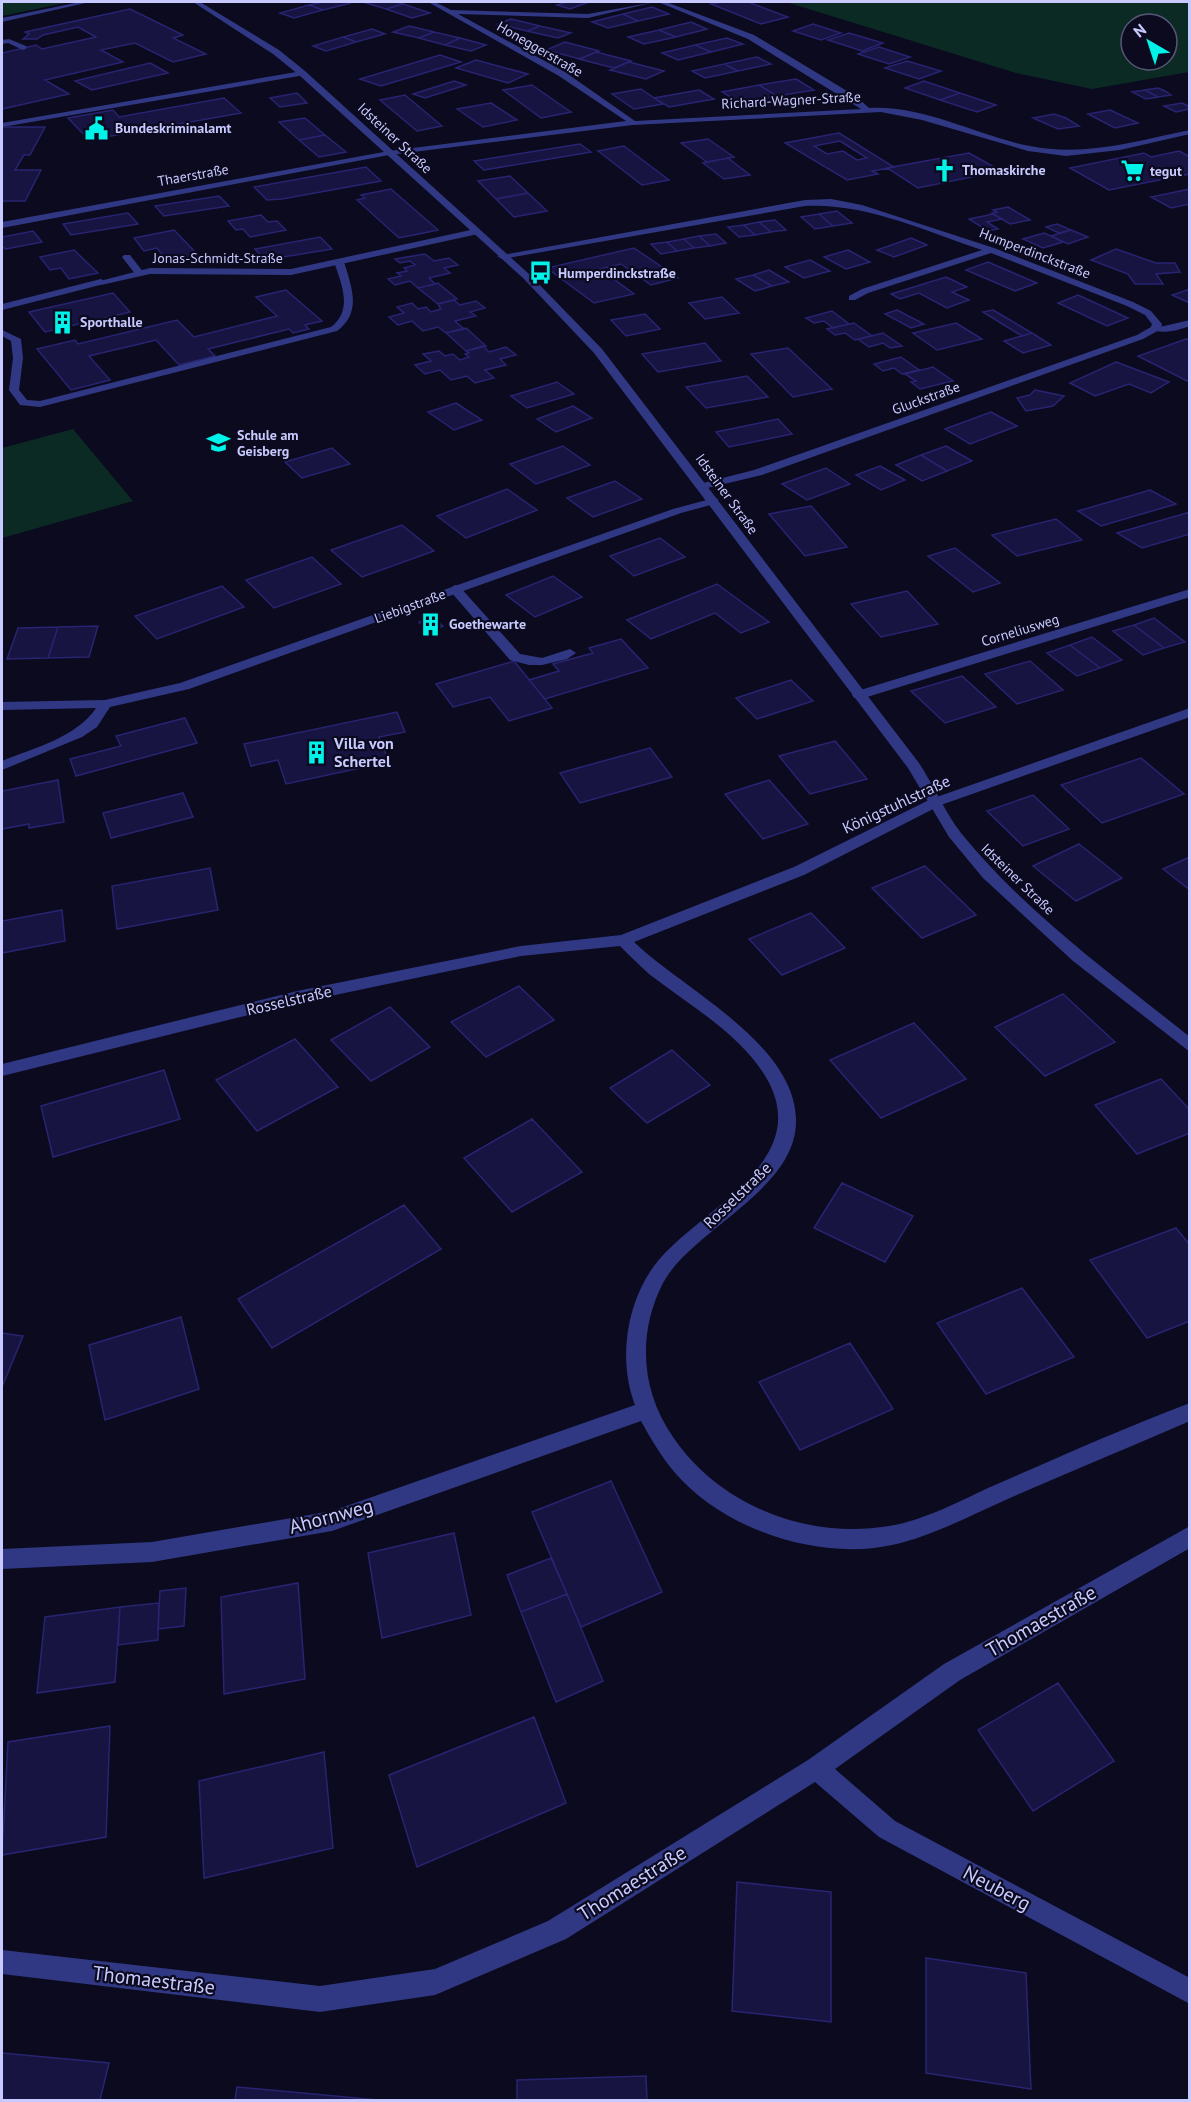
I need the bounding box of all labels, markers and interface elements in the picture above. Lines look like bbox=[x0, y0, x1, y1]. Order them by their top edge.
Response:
north arrow bbox=[1119, 12, 1179, 72]
street label: Honeggerstraße bbox=[494, 17, 586, 81]
text: N bbox=[1129, 19, 1150, 41]
street label: Richard-Wagner-Straße bbox=[721, 87, 861, 113]
street label: Idsteiner Straße bbox=[354, 99, 436, 177]
public building icon: Bundeskriminalamt bbox=[84, 115, 110, 141]
place label: Bundeskriminalamt bbox=[115, 119, 231, 137]
church icon: Thomaskirche bbox=[931, 157, 957, 183]
supermarket icon: tegut bbox=[1119, 158, 1145, 184]
street label: Thaerstraße bbox=[156, 160, 230, 190]
place label: Thomaskirche bbox=[962, 161, 1046, 179]
place label: tegut bbox=[1150, 162, 1182, 180]
street label: Humperdinckstraße bbox=[977, 224, 1093, 282]
street label: Jonas-Schmidt-Straße bbox=[152, 249, 283, 267]
bus stop icon: Humperdinckstraße bbox=[527, 260, 553, 286]
place label: Humperdinckstraße bbox=[558, 264, 676, 282]
building icon: Sporthalle bbox=[49, 309, 75, 335]
place label: Sporthalle bbox=[80, 313, 143, 331]
street label: Gluckstraße bbox=[890, 377, 962, 419]
place label: Schule am Geisberg bbox=[237, 426, 299, 460]
school or university icon: Schule am Geisberg bbox=[206, 430, 232, 456]
street label: Idsteiner Straße bbox=[692, 450, 762, 538]
street label: Liebigstraße bbox=[372, 585, 448, 627]
street label: Corneliusweg bbox=[979, 610, 1061, 650]
building icon: Goethewarte bbox=[418, 611, 444, 637]
place label: Goethewarte bbox=[449, 615, 526, 633]
place label: Villa von Schertel bbox=[333, 733, 394, 771]
building icon: Villa von Schertel bbox=[303, 739, 329, 765]
street label: Königstuhlstraße bbox=[839, 770, 953, 838]
street label: Idsteiner Straße bbox=[977, 839, 1059, 919]
street label: Rosselstraße bbox=[244, 980, 334, 1020]
street label: Rosselstraße bbox=[699, 1158, 775, 1232]
street label: Ahornweg bbox=[286, 1492, 376, 1540]
street label: Thomaestraße bbox=[981, 1579, 1101, 1663]
street label: Thomaestraße bbox=[573, 1839, 691, 1927]
street label: Neuberg bbox=[959, 1859, 1035, 1917]
street label: Thomaestraße bbox=[91, 1960, 217, 2000]

